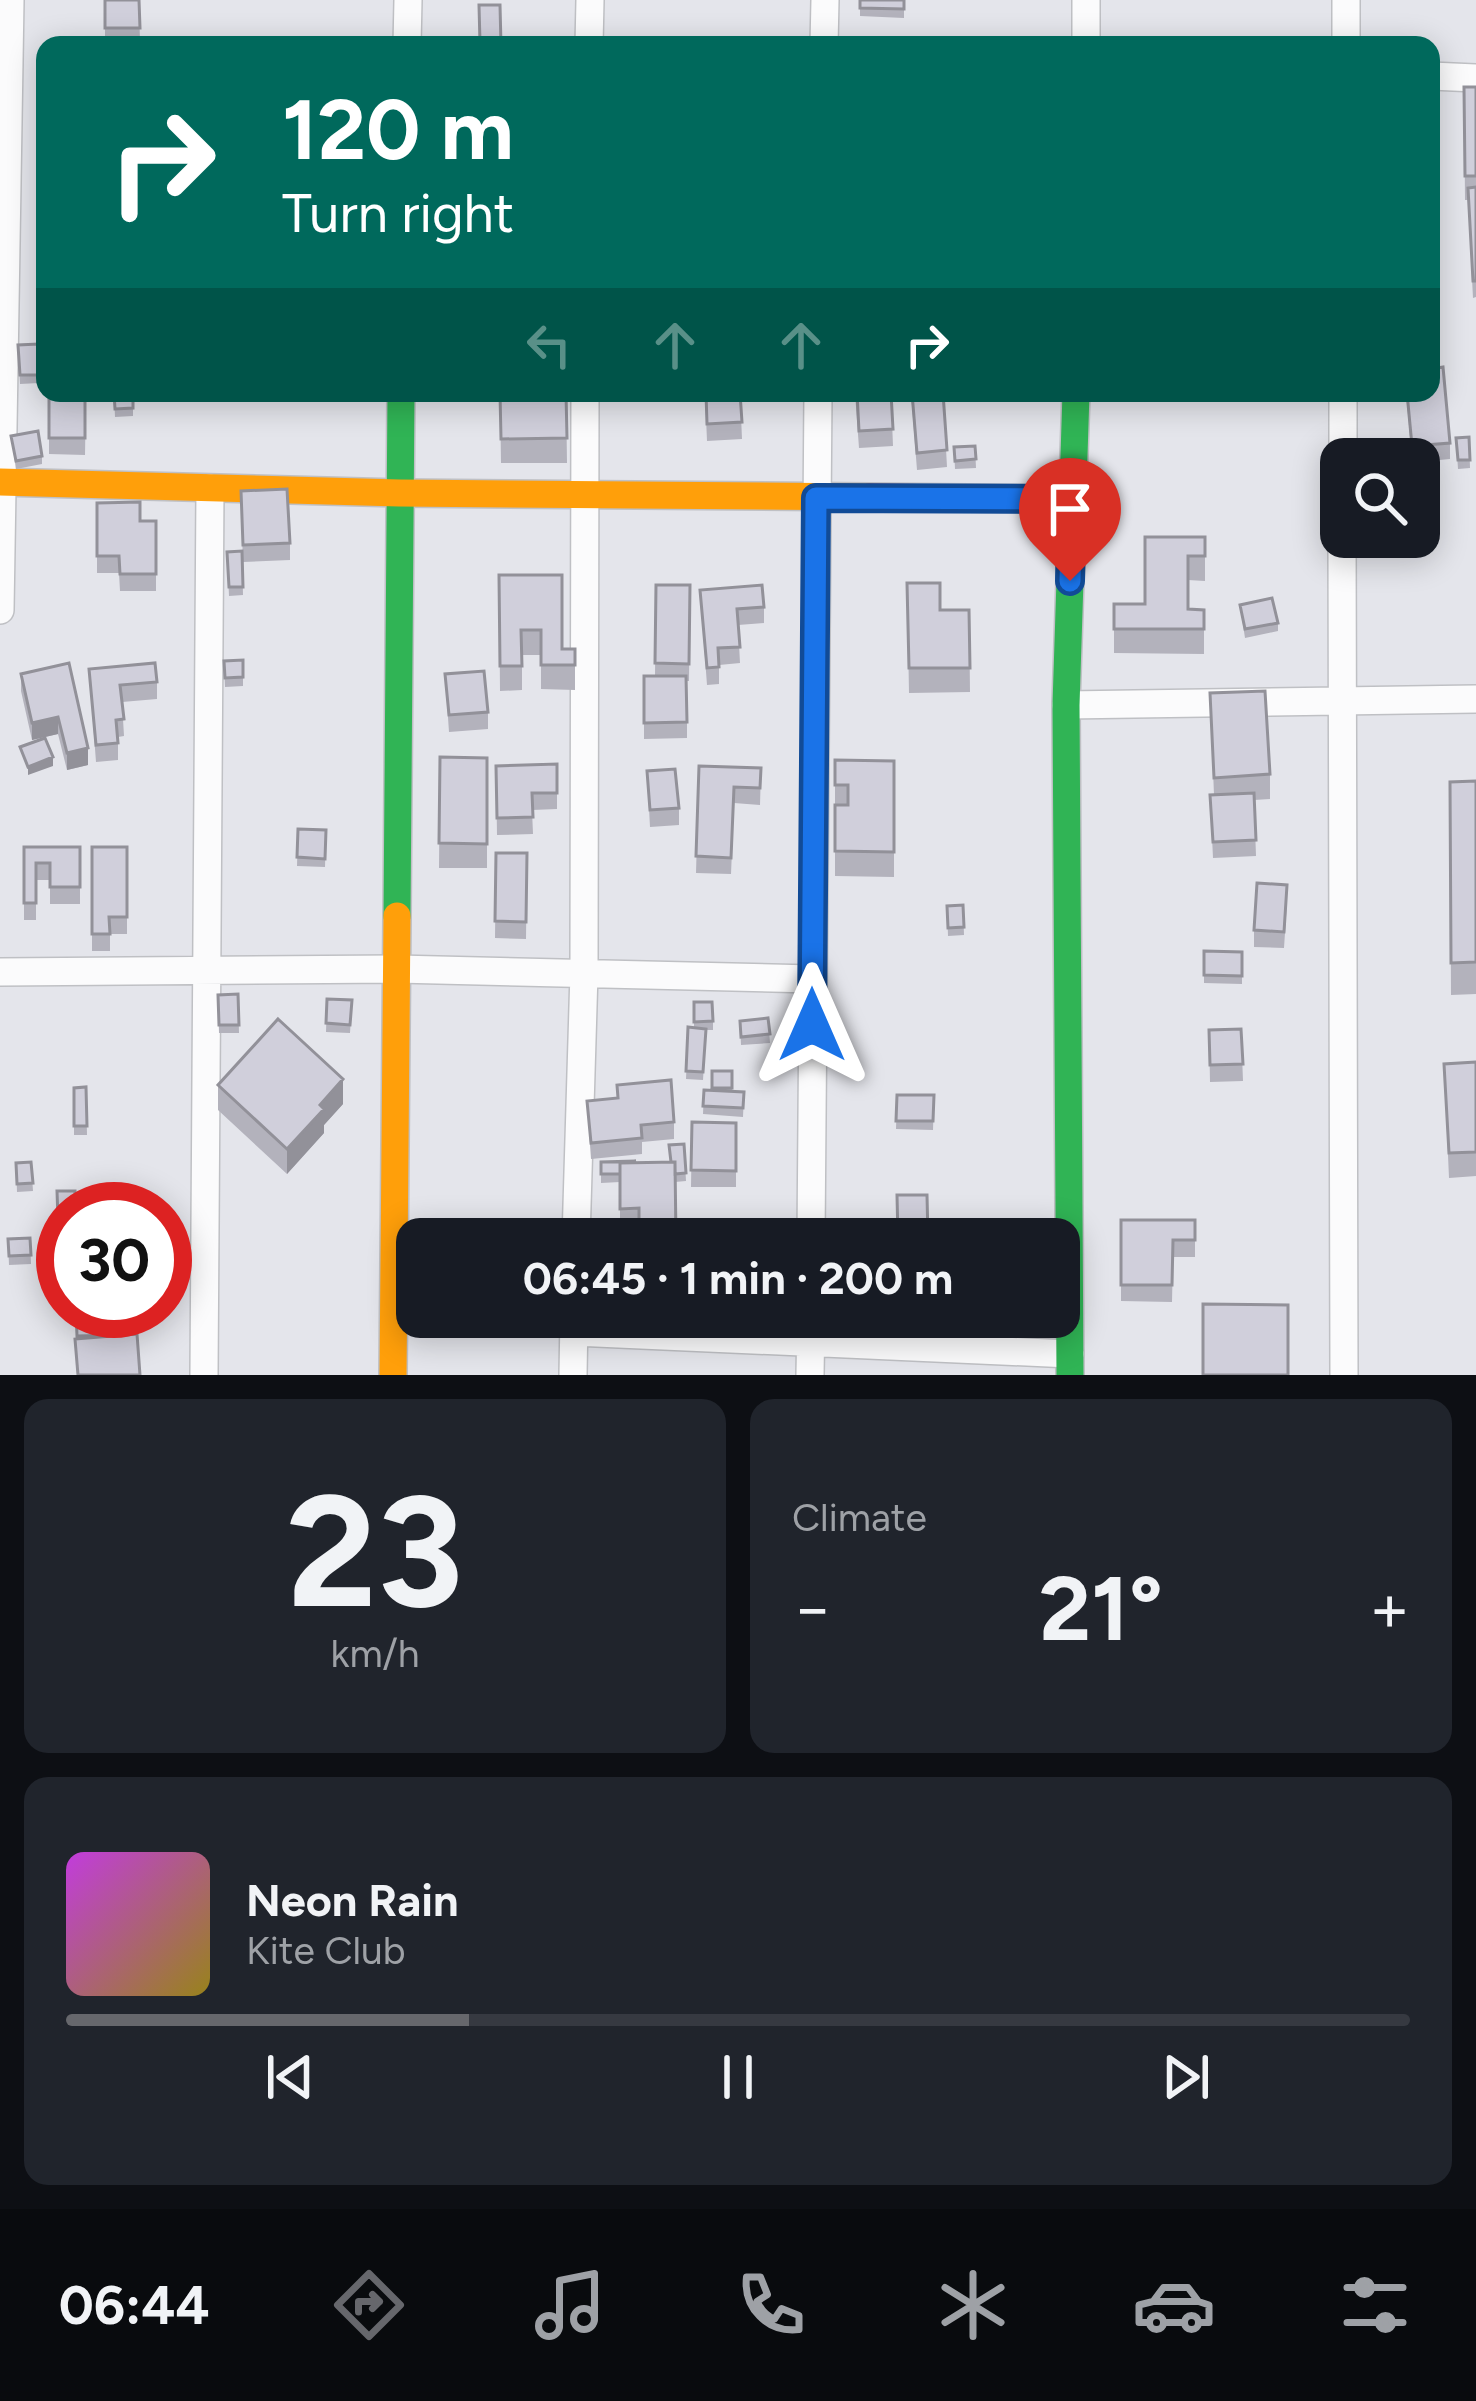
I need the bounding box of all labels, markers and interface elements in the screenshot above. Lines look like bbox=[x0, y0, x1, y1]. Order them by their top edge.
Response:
text: 120 m bbox=[282, 79, 514, 180]
icon: right bbox=[84, 84, 240, 240]
text: Turn right bbox=[282, 181, 514, 246]
icon: left bbox=[516, 312, 582, 378]
icon: ahead bbox=[642, 312, 708, 378]
icon: ahead bbox=[768, 312, 834, 378]
icon: right bbox=[894, 312, 960, 378]
map controls bbox=[1320, 438, 1440, 558]
button: search bbox=[1320, 438, 1440, 558]
pin bbox=[1019, 458, 1121, 581]
icon: arrive bbox=[1037, 476, 1103, 542]
position arrow bbox=[749, 962, 875, 1088]
speed limit sign: 30 bbox=[36, 1182, 192, 1338]
text: 06:45 · 1 min · 200 m bbox=[523, 1251, 953, 1305]
text: 23 bbox=[286, 1458, 464, 1645]
text: Climate bbox=[792, 1494, 927, 1541]
text: 21° bbox=[1039, 1554, 1163, 1663]
text: − bbox=[792, 1568, 833, 1648]
text: + bbox=[1369, 1568, 1410, 1648]
text: km/h bbox=[330, 1630, 420, 1677]
text: Neon Rain bbox=[246, 1873, 459, 1927]
text: Kite Club bbox=[246, 1927, 406, 1974]
icon: previous bbox=[257, 2044, 323, 2110]
icon: pause bbox=[705, 2044, 771, 2110]
icon: next bbox=[1153, 2044, 1219, 2110]
icon: directions bbox=[327, 2263, 411, 2347]
icon: music bbox=[528, 2263, 612, 2347]
icon: phone bbox=[729, 2263, 813, 2347]
icon: climate bbox=[931, 2263, 1015, 2347]
icon: car bbox=[1132, 2263, 1216, 2347]
icon: filters bbox=[1333, 2263, 1417, 2347]
text: 06:44 bbox=[59, 2273, 210, 2338]

